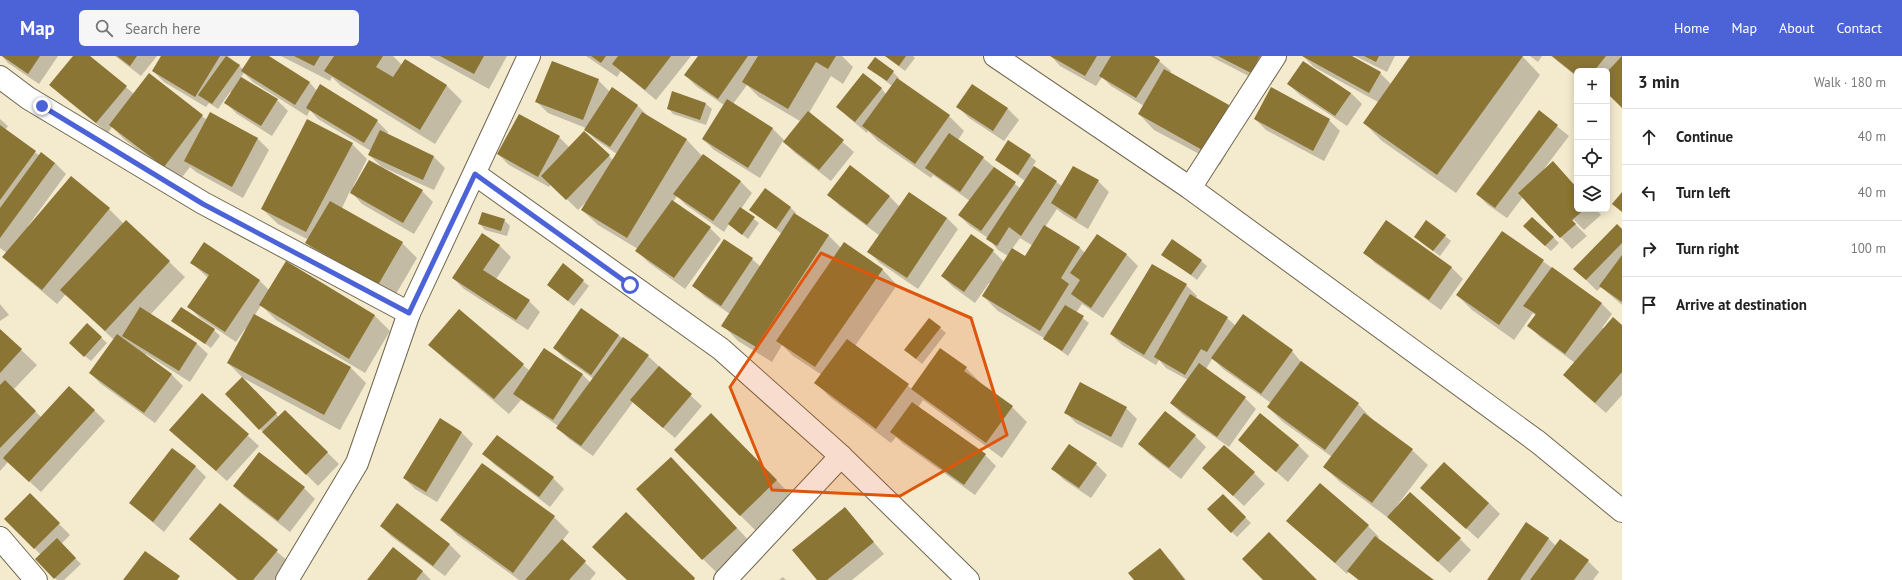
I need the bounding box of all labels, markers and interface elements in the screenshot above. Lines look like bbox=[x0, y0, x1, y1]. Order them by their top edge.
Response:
search box bbox=[79, 10, 359, 46]
text: Map bbox=[20, 16, 55, 40]
icon: search bbox=[93, 17, 115, 39]
text: Search here bbox=[125, 19, 201, 38]
text: Home bbox=[1674, 19, 1709, 37]
text: Map bbox=[1731, 19, 1757, 37]
text: About bbox=[1779, 19, 1815, 37]
text: Contact bbox=[1837, 19, 1882, 37]
map controls bbox=[1574, 68, 1610, 212]
button: + bbox=[1574, 68, 1610, 104]
text: 3 min bbox=[1638, 71, 1679, 93]
text: Walk · 180 m bbox=[1814, 74, 1886, 91]
route end bbox=[33, 97, 51, 115]
button: − bbox=[1574, 104, 1610, 140]
icon: ahead bbox=[1638, 126, 1660, 148]
text: Continue bbox=[1676, 127, 1733, 146]
text: 40 m bbox=[1858, 128, 1886, 145]
button: locate bbox=[1574, 140, 1610, 176]
button: layers bbox=[1574, 176, 1610, 212]
icon: left bbox=[1638, 182, 1660, 204]
text: Turn left bbox=[1676, 183, 1730, 202]
text: 40 m bbox=[1858, 184, 1886, 201]
icon: right bbox=[1638, 238, 1660, 260]
text: Turn right bbox=[1676, 239, 1739, 258]
text: 100 m bbox=[1851, 240, 1886, 257]
route start bbox=[621, 276, 639, 294]
icon: arrive bbox=[1638, 294, 1660, 316]
text: Arrive at destination bbox=[1676, 295, 1807, 314]

